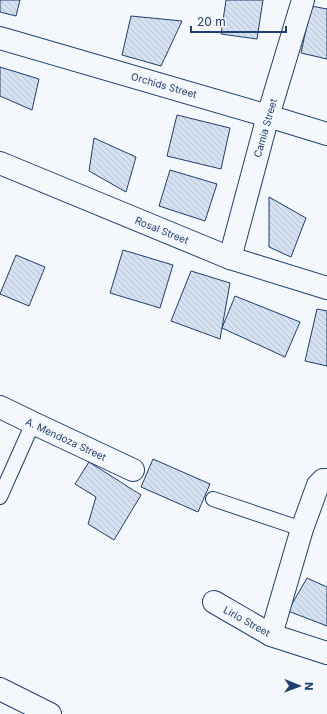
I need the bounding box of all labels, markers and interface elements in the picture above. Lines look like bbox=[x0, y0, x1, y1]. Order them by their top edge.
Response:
scale bar bbox=[191, 8, 286, 34]
text: 20 m bbox=[197, 14, 226, 29]
street label: Orchids Street bbox=[130, 70, 199, 100]
street label: Camia Street bbox=[251, 96, 279, 159]
street label: Rosal Street bbox=[133, 214, 191, 246]
street label: A. Mendoza Street bbox=[24, 415, 109, 463]
street label: Lirio Street bbox=[222, 603, 273, 639]
north arrow bbox=[279, 666, 319, 706]
text: N bbox=[302, 682, 316, 690]

